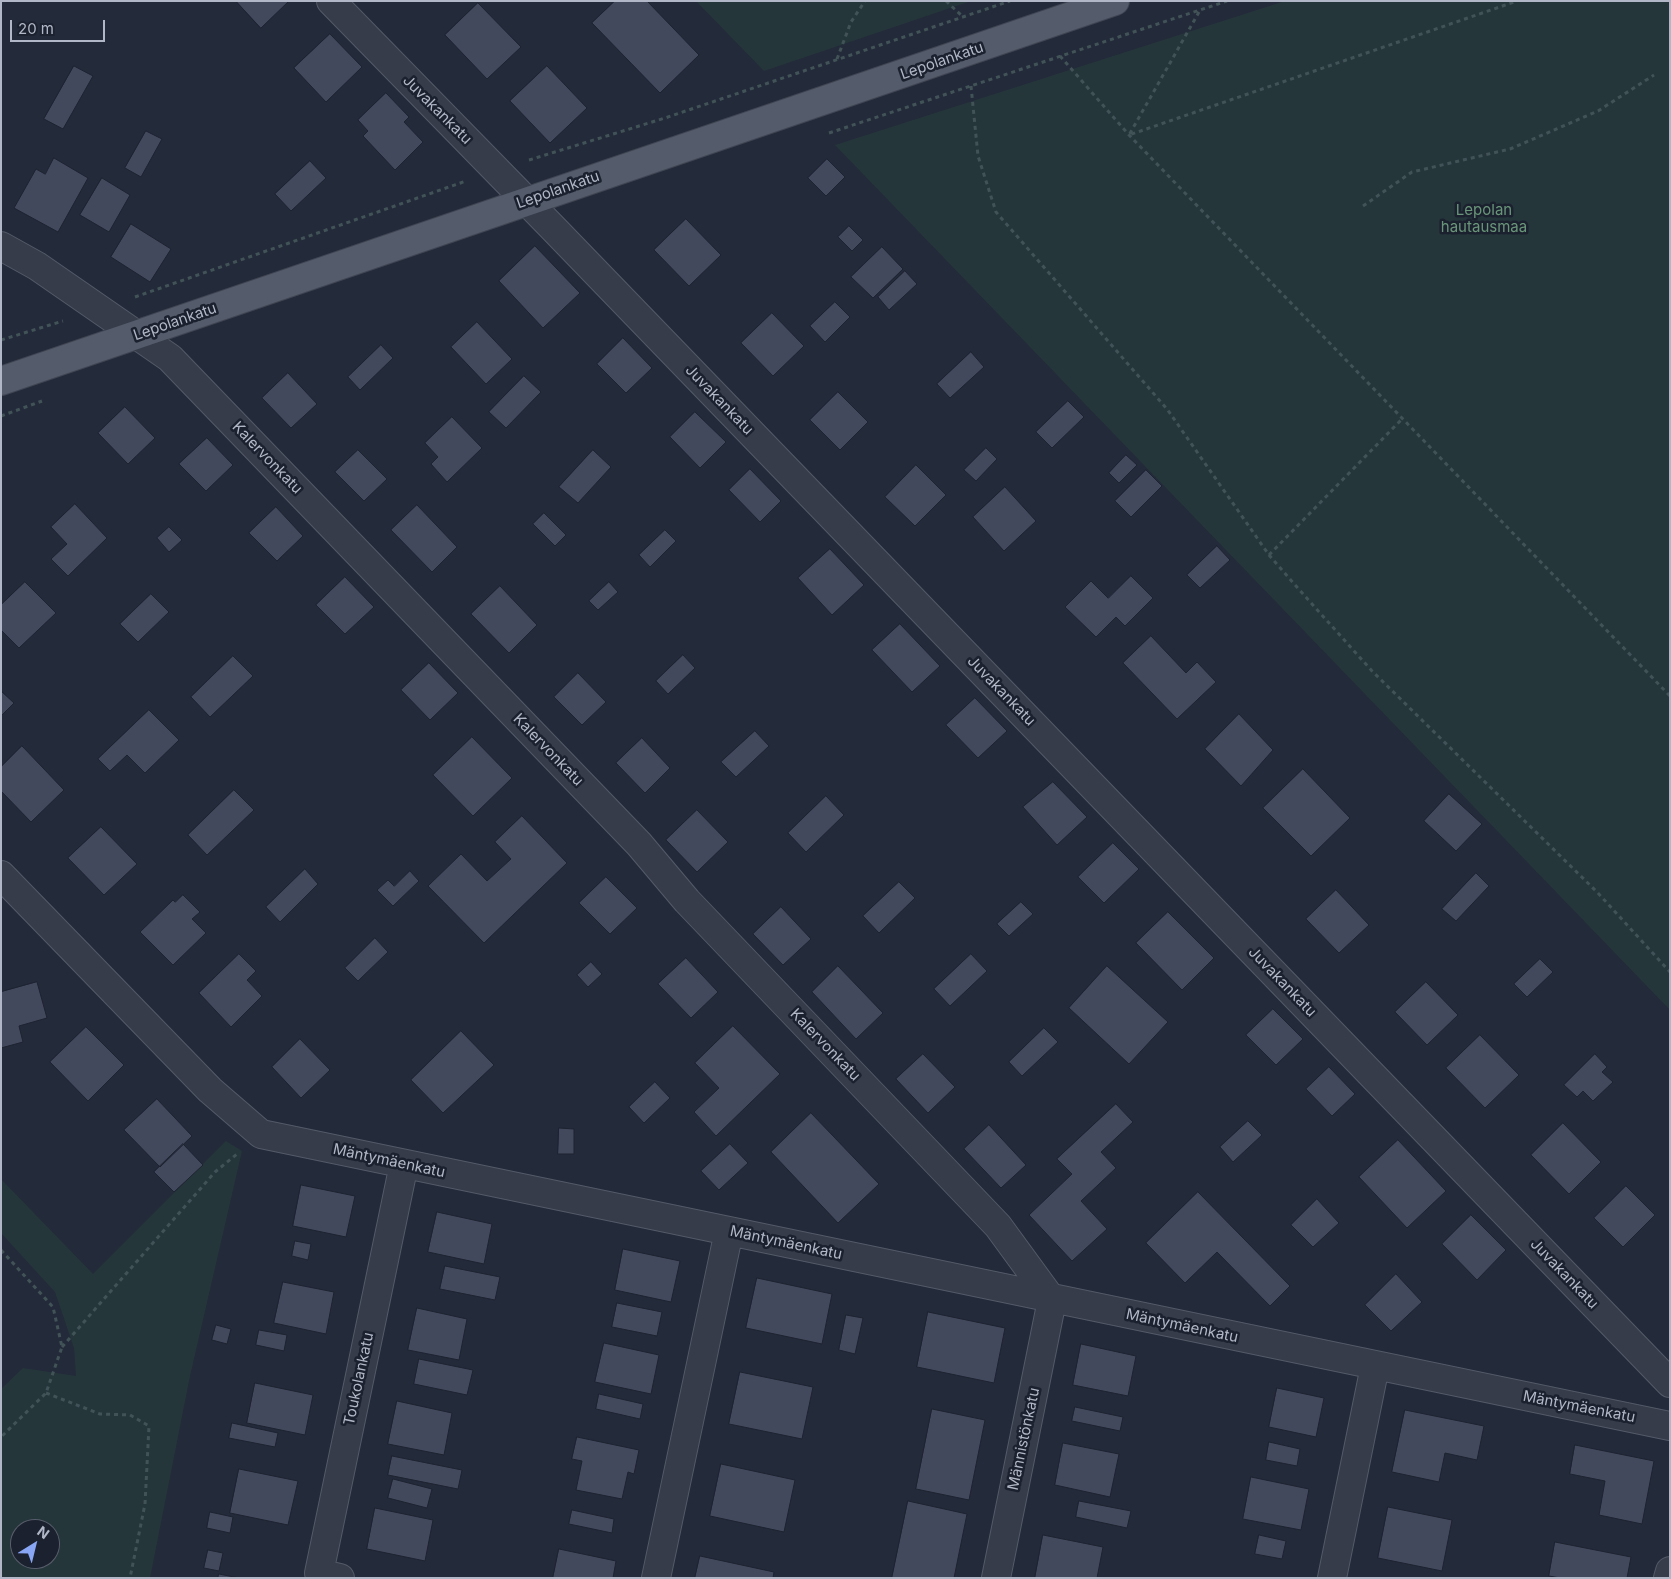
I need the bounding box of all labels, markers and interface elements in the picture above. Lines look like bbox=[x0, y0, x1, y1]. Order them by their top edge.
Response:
scale bar bbox=[12, 10, 108, 42]
text: 20 m bbox=[18, 19, 54, 38]
street label: Lepolankatu bbox=[898, 38, 986, 84]
street label: Juvakankatu bbox=[399, 72, 475, 148]
street label: Lepolankatu bbox=[514, 167, 602, 213]
park label: Lepolan hautausmaa bbox=[1441, 201, 1527, 236]
street label: Lepolankatu bbox=[131, 299, 219, 345]
street label: Juvakankatu bbox=[681, 361, 757, 439]
street label: Kalervonkatu bbox=[228, 418, 306, 498]
street label: Juvakankatu bbox=[963, 652, 1039, 730]
street label: Kalervonkatu bbox=[509, 710, 587, 790]
street label: Juvakankatu bbox=[1244, 943, 1320, 1021]
street label: Kalervonkatu bbox=[786, 1005, 864, 1085]
street label: Mäntymäenkatu bbox=[331, 1140, 447, 1182]
street label: Mäntymäenkatu bbox=[728, 1222, 844, 1264]
street label: Juvakankatu bbox=[1526, 1235, 1602, 1313]
street label: Mäntymäenkatu bbox=[1124, 1305, 1240, 1347]
street label: Toukolankatu bbox=[340, 1331, 378, 1427]
street label: Männistönkatu bbox=[1004, 1386, 1044, 1492]
street label: Mäntymäenkatu bbox=[1521, 1387, 1637, 1427]
north arrow bbox=[10, 1519, 60, 1569]
text: N bbox=[34, 1522, 53, 1542]

